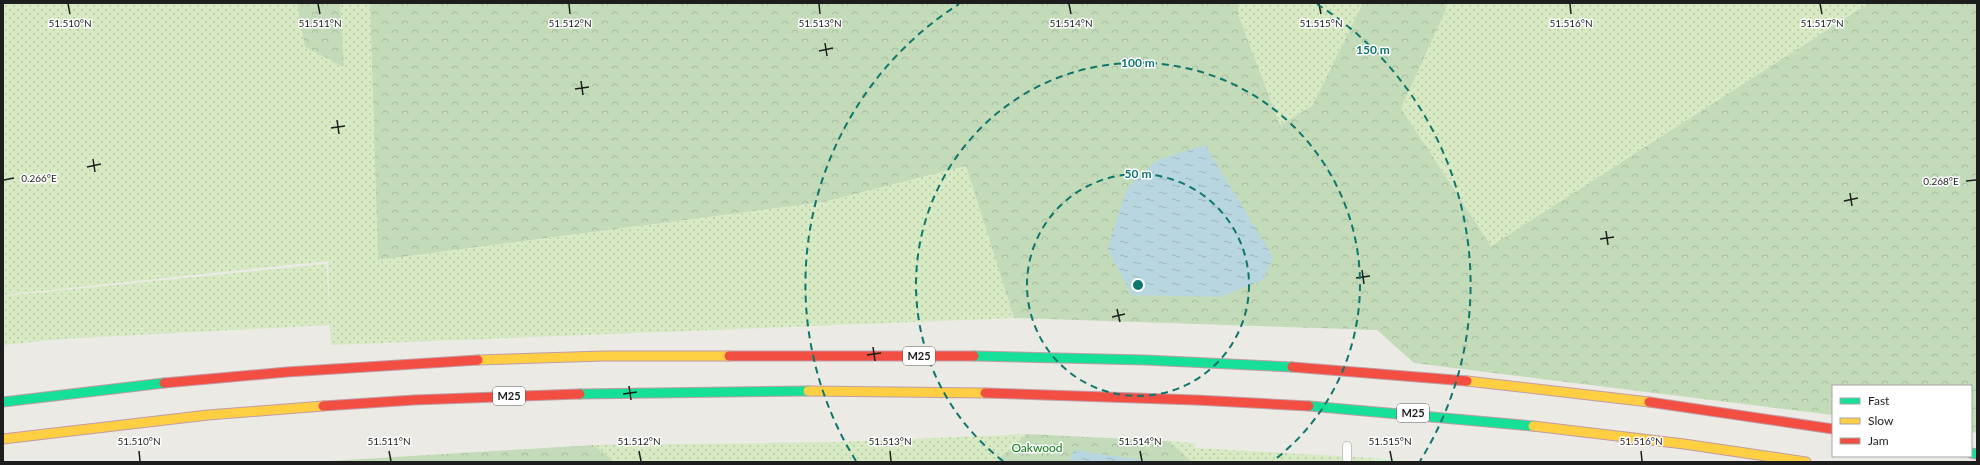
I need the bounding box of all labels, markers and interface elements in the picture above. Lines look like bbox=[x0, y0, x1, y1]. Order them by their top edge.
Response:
text: 51.510°N bbox=[48, 17, 92, 29]
text: 51.511°N bbox=[298, 17, 342, 29]
text: 51.512°N bbox=[548, 17, 592, 29]
text: 51.513°N bbox=[798, 17, 842, 29]
text: 51.514°N bbox=[1049, 17, 1093, 29]
text: 51.515°N bbox=[1299, 17, 1343, 29]
text: 51.516°N bbox=[1549, 17, 1593, 29]
text: 51.517°N bbox=[1800, 17, 1844, 29]
text: 150 m bbox=[1356, 42, 1390, 57]
text: 100 m bbox=[1121, 55, 1155, 70]
text: 50 m bbox=[1125, 166, 1151, 181]
text: 0.266°E bbox=[21, 172, 57, 184]
text: 0.268°E bbox=[1923, 175, 1959, 187]
centre of rings bbox=[1131, 278, 1145, 292]
road number: M25 bbox=[903, 347, 935, 365]
legend bbox=[1832, 385, 1972, 457]
road number: M25 bbox=[493, 387, 525, 405]
text: Fast bbox=[1868, 393, 1890, 408]
road number: M25 bbox=[1397, 404, 1429, 422]
text: Slow bbox=[1868, 413, 1894, 428]
text: Jam bbox=[1868, 433, 1889, 448]
text: 51.510°N bbox=[117, 435, 161, 447]
text: 51.511°N bbox=[367, 435, 411, 447]
text: 51.512°N bbox=[617, 435, 661, 447]
text: 51.513°N bbox=[868, 435, 912, 447]
text: 51.514°N bbox=[1118, 435, 1162, 447]
text: 51.515°N bbox=[1368, 435, 1412, 447]
text: 51.516°N bbox=[1619, 435, 1663, 447]
park label: Oakwood bbox=[1011, 440, 1063, 455]

